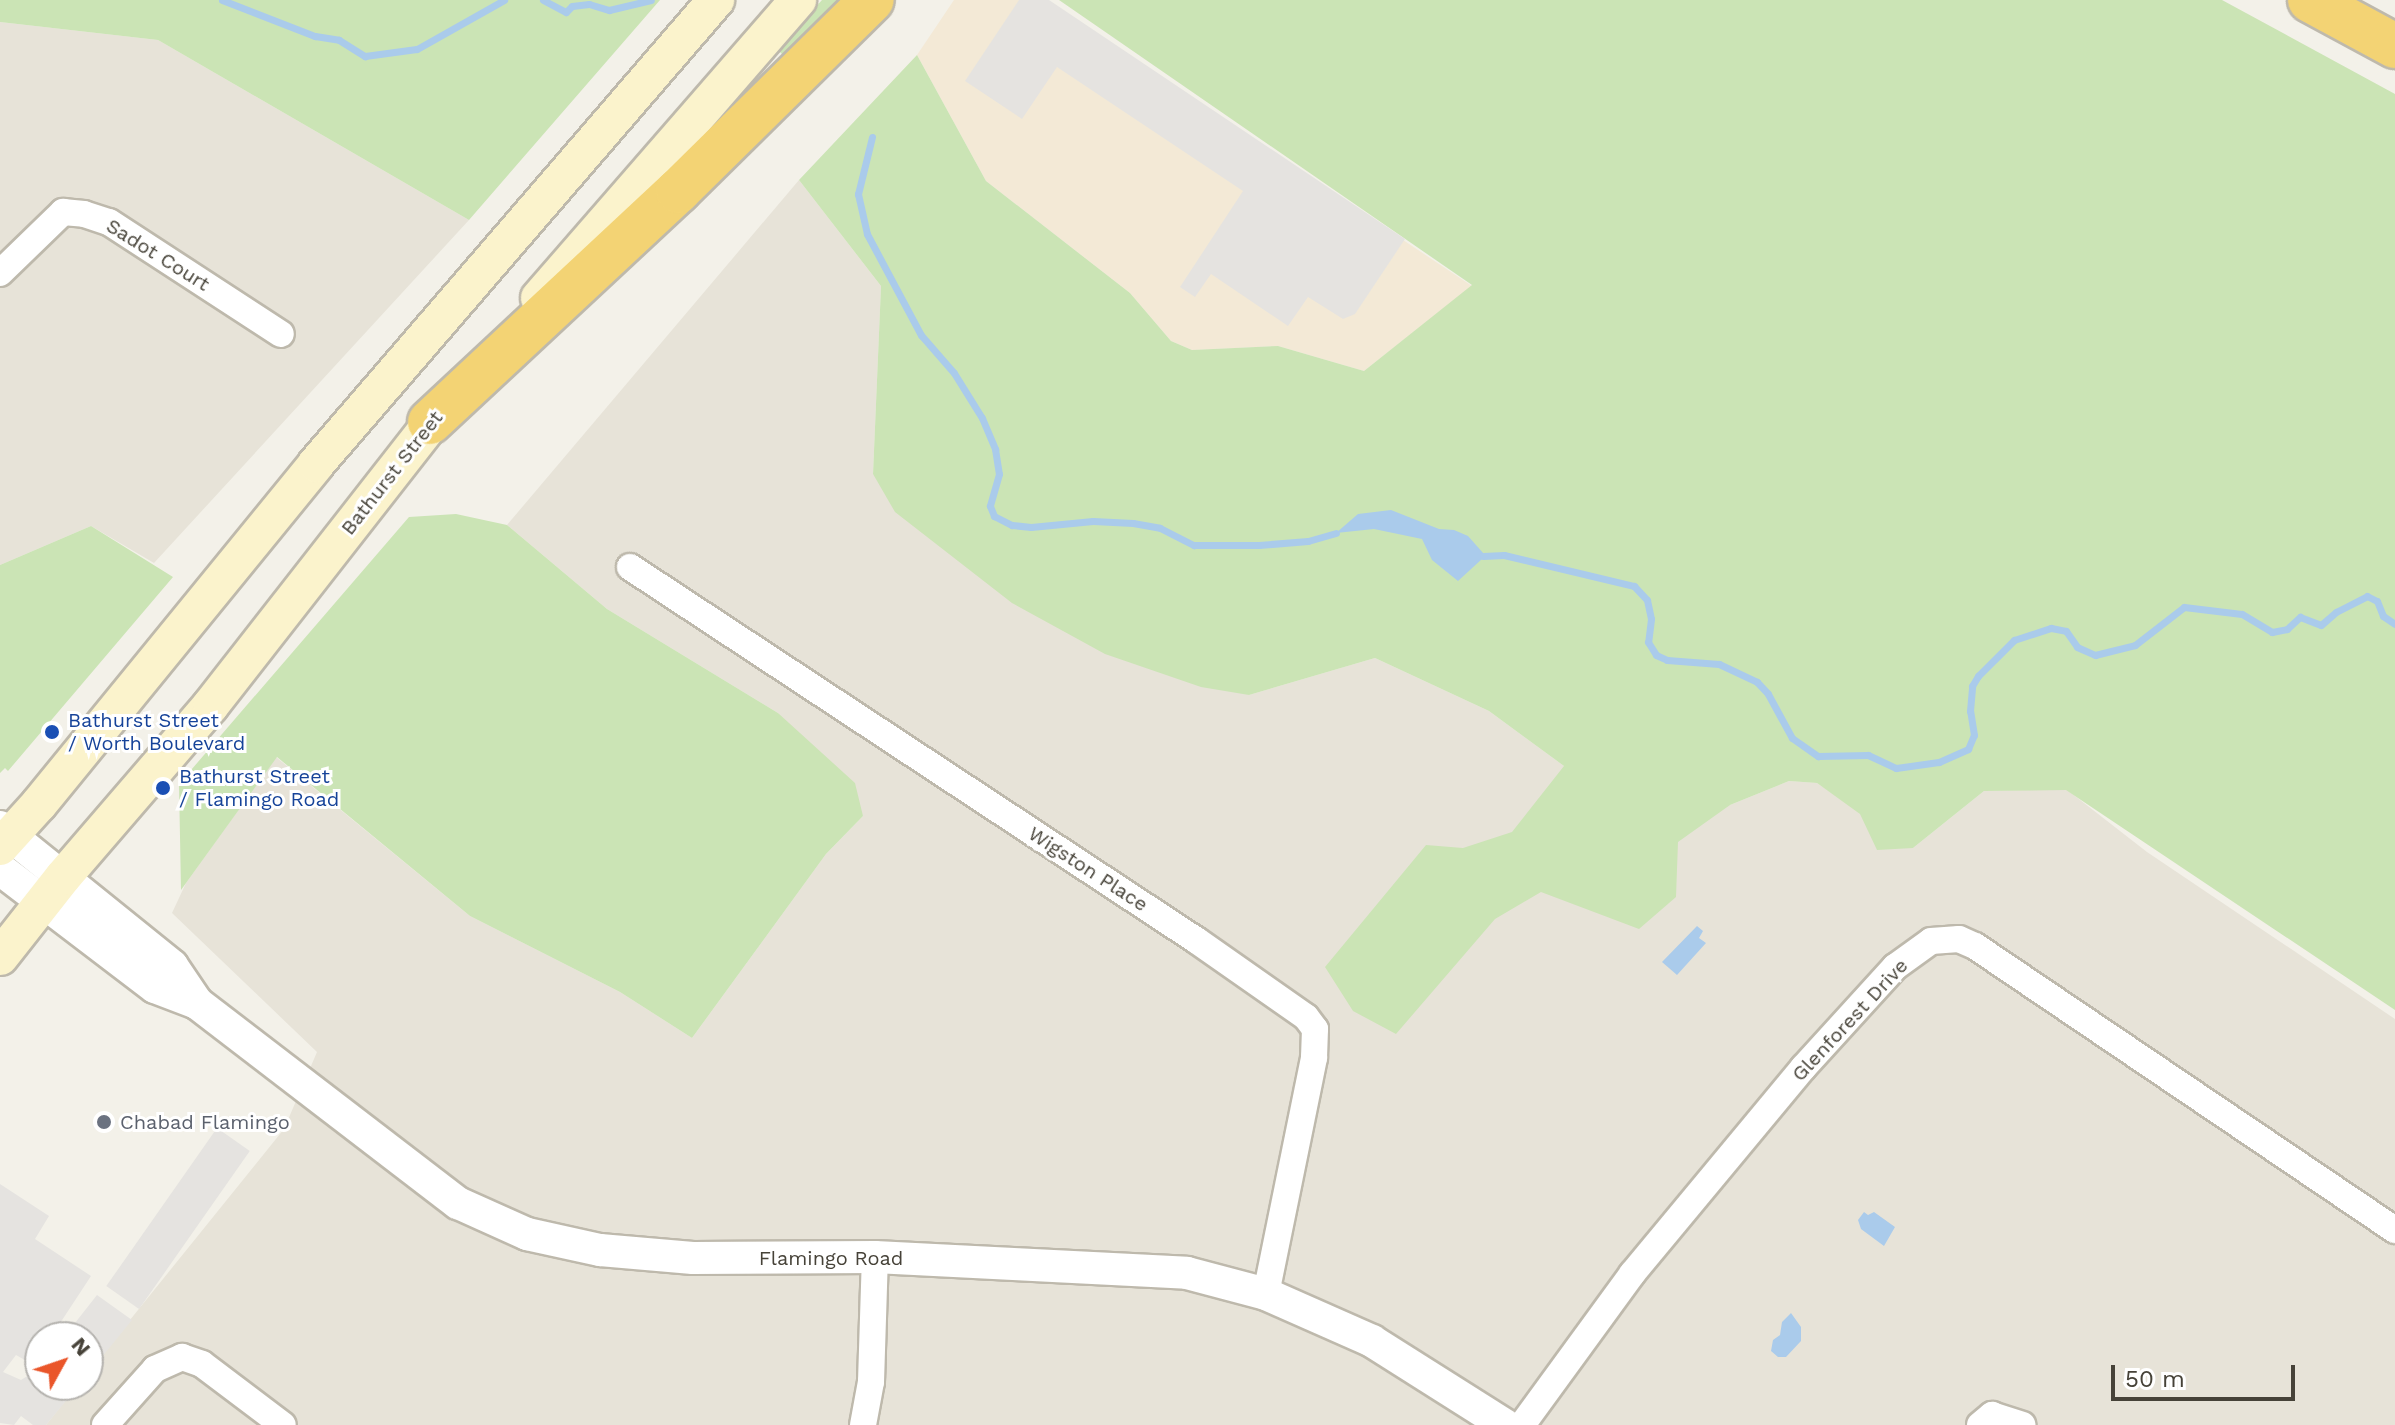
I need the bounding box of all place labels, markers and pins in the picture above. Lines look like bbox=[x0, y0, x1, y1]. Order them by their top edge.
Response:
place label: Bathurst Street / Worth Boulevard bbox=[68, 708, 246, 755]
marker: Bathurst Street / Worth Boulevard bbox=[43, 723, 61, 741]
place label: Bathurst Street / Flamingo Road bbox=[179, 764, 339, 811]
marker: Bathurst Street / Flamingo Road bbox=[154, 779, 172, 797]
place label: Chabad Flamingo bbox=[120, 1110, 290, 1134]
marker: Chabad Flamingo bbox=[95, 1113, 113, 1131]

